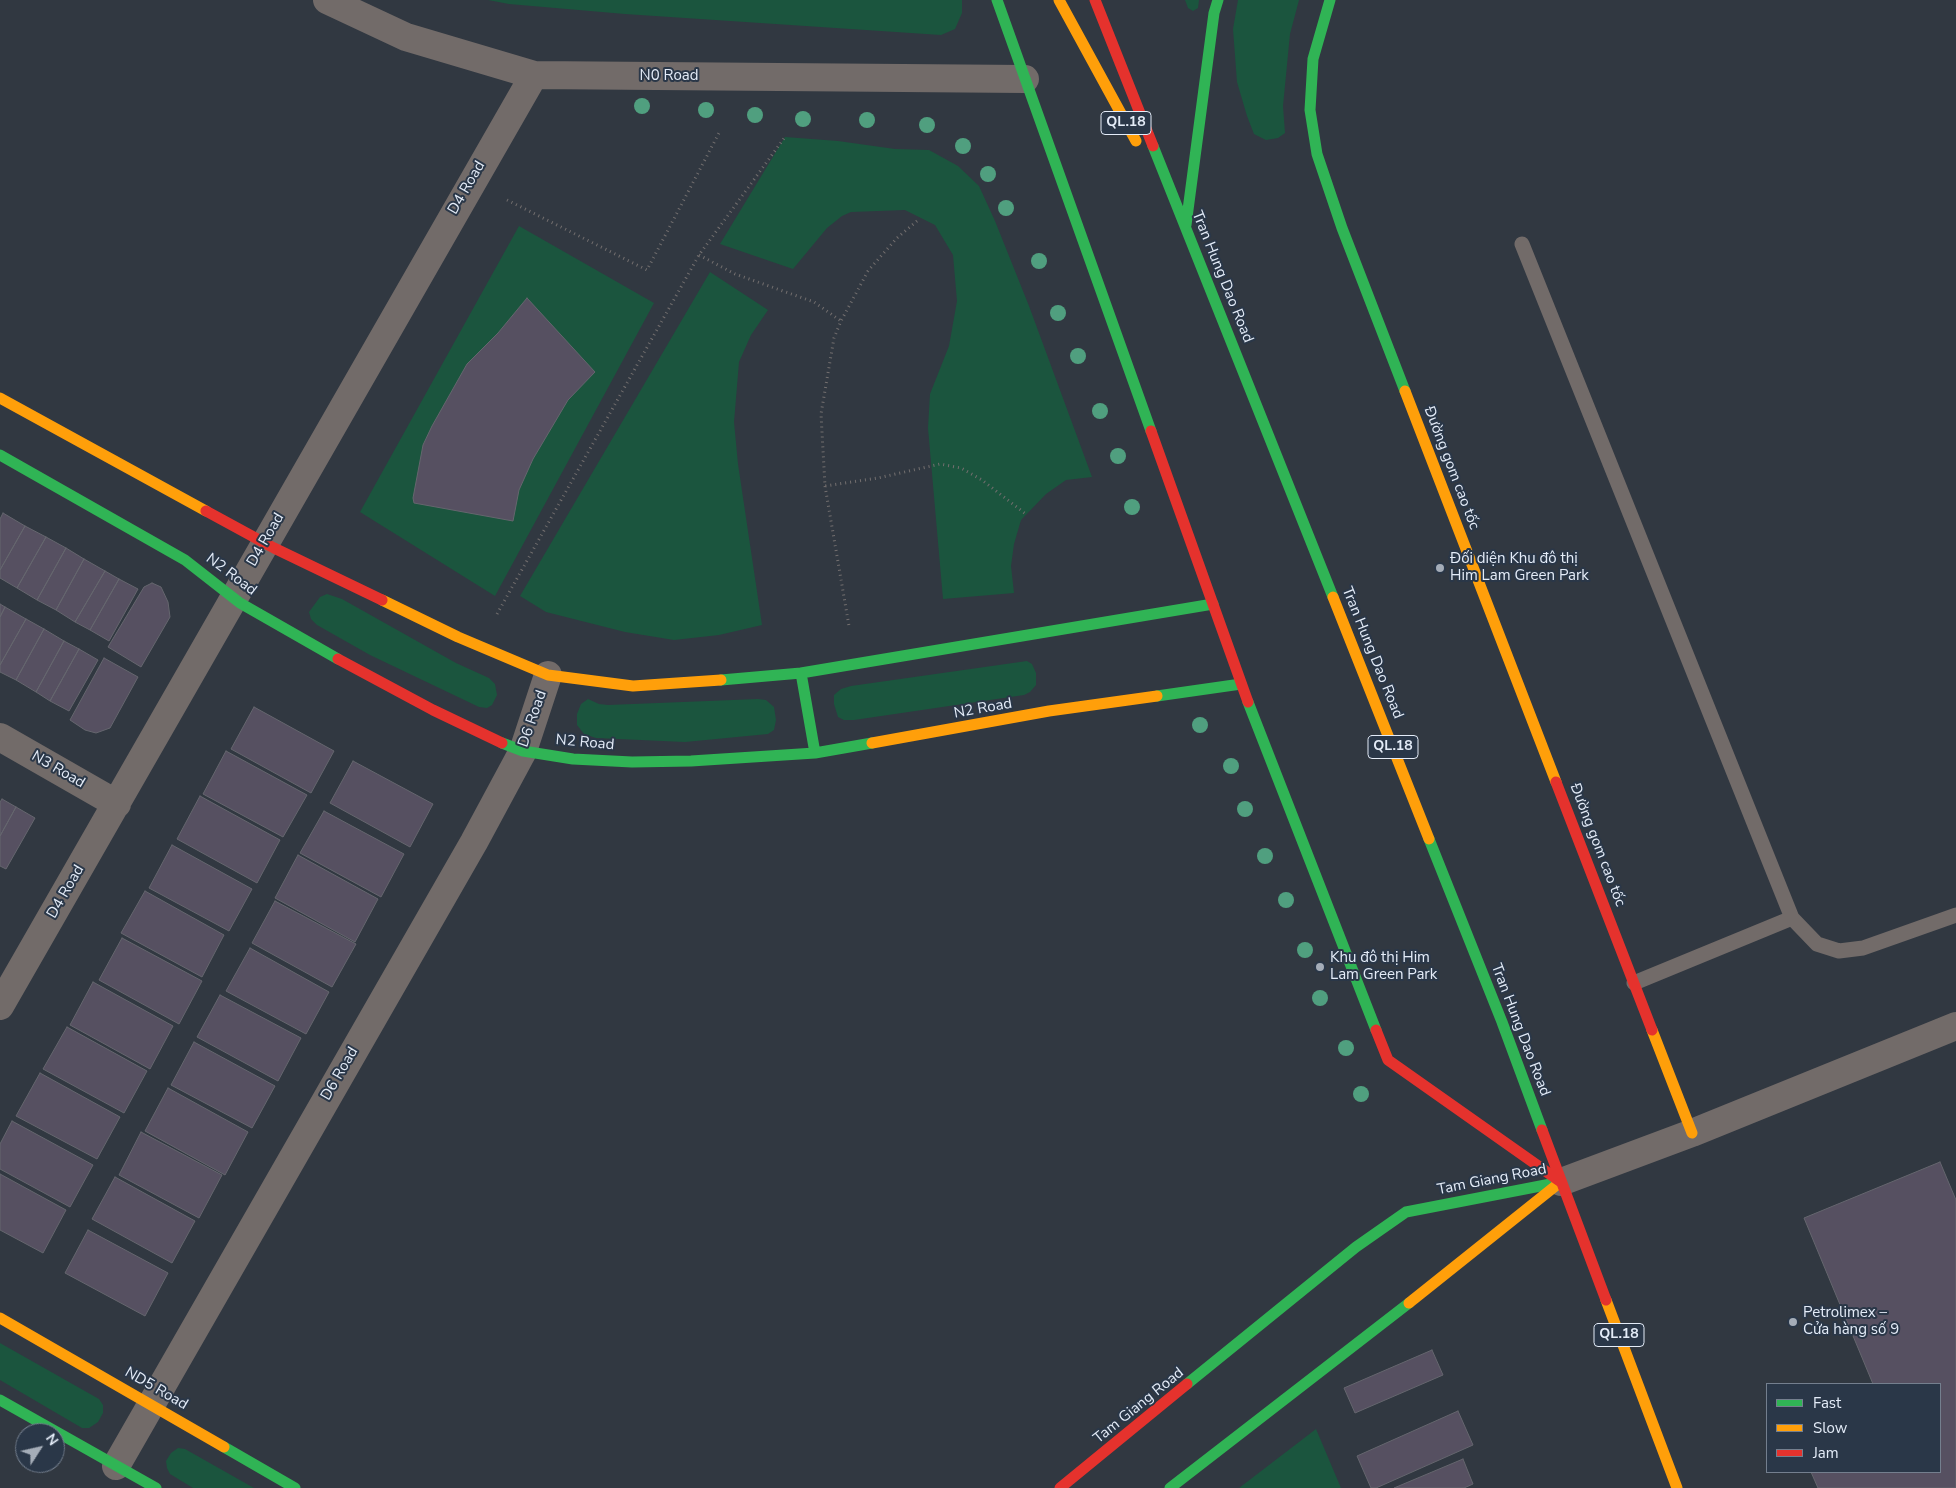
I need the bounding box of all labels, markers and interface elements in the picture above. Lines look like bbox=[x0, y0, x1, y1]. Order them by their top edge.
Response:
street label: N0 Road bbox=[640, 67, 698, 85]
road number: QL.18 bbox=[1101, 112, 1151, 134]
street label: D4 Road bbox=[444, 158, 490, 218]
street label: Tran Hung Dao Road bbox=[1187, 208, 1257, 346]
street label: Đường gom cao tốc bbox=[1419, 404, 1483, 532]
street label: D4 Road bbox=[243, 510, 289, 570]
street label: N2 Road bbox=[202, 550, 260, 600]
place label: Đối diện Khu đô thị Him Lam Green Park bbox=[1450, 550, 1589, 585]
marker: Đối diện Khu đô thị Him Lam Green Park bbox=[1434, 562, 1446, 574]
street label: Tran Hung Dao Road bbox=[1337, 584, 1407, 722]
street label: D6 Road bbox=[515, 688, 551, 750]
street label: N2 Road bbox=[952, 695, 1014, 723]
street label: N2 Road bbox=[555, 731, 615, 755]
road number: QL.18 bbox=[1368, 736, 1418, 759]
street label: N3 Road bbox=[28, 747, 88, 793]
street label: Đường gom cao tốc bbox=[1565, 781, 1629, 909]
street label: D4 Road bbox=[43, 862, 89, 922]
place label: Khu đô thị Him Lam Green Park bbox=[1330, 949, 1437, 984]
marker: Khu đô thị Him Lam Green Park bbox=[1314, 961, 1326, 973]
street label: Tran Hung Dao Road bbox=[1486, 961, 1554, 1099]
street label: D6 Road bbox=[317, 1044, 363, 1104]
street label: Tam Giang Road bbox=[1436, 1161, 1548, 1199]
place label: Petrolimex – Cửa hàng số 9 bbox=[1803, 1304, 1899, 1339]
marker: Petrolimex – Cửa hàng số 9 bbox=[1787, 1316, 1799, 1328]
road number: QL.18 bbox=[1594, 1324, 1644, 1346]
street label: ND5 Road bbox=[121, 1364, 191, 1414]
street label: Tam Giang Road bbox=[1090, 1364, 1188, 1448]
legend bbox=[1766, 1383, 1941, 1473]
text: Fast bbox=[1813, 1393, 1841, 1413]
text: Slow bbox=[1813, 1418, 1847, 1438]
north arrow bbox=[15, 1423, 65, 1473]
text: N bbox=[41, 1430, 63, 1449]
text: Jam bbox=[1813, 1443, 1839, 1463]

